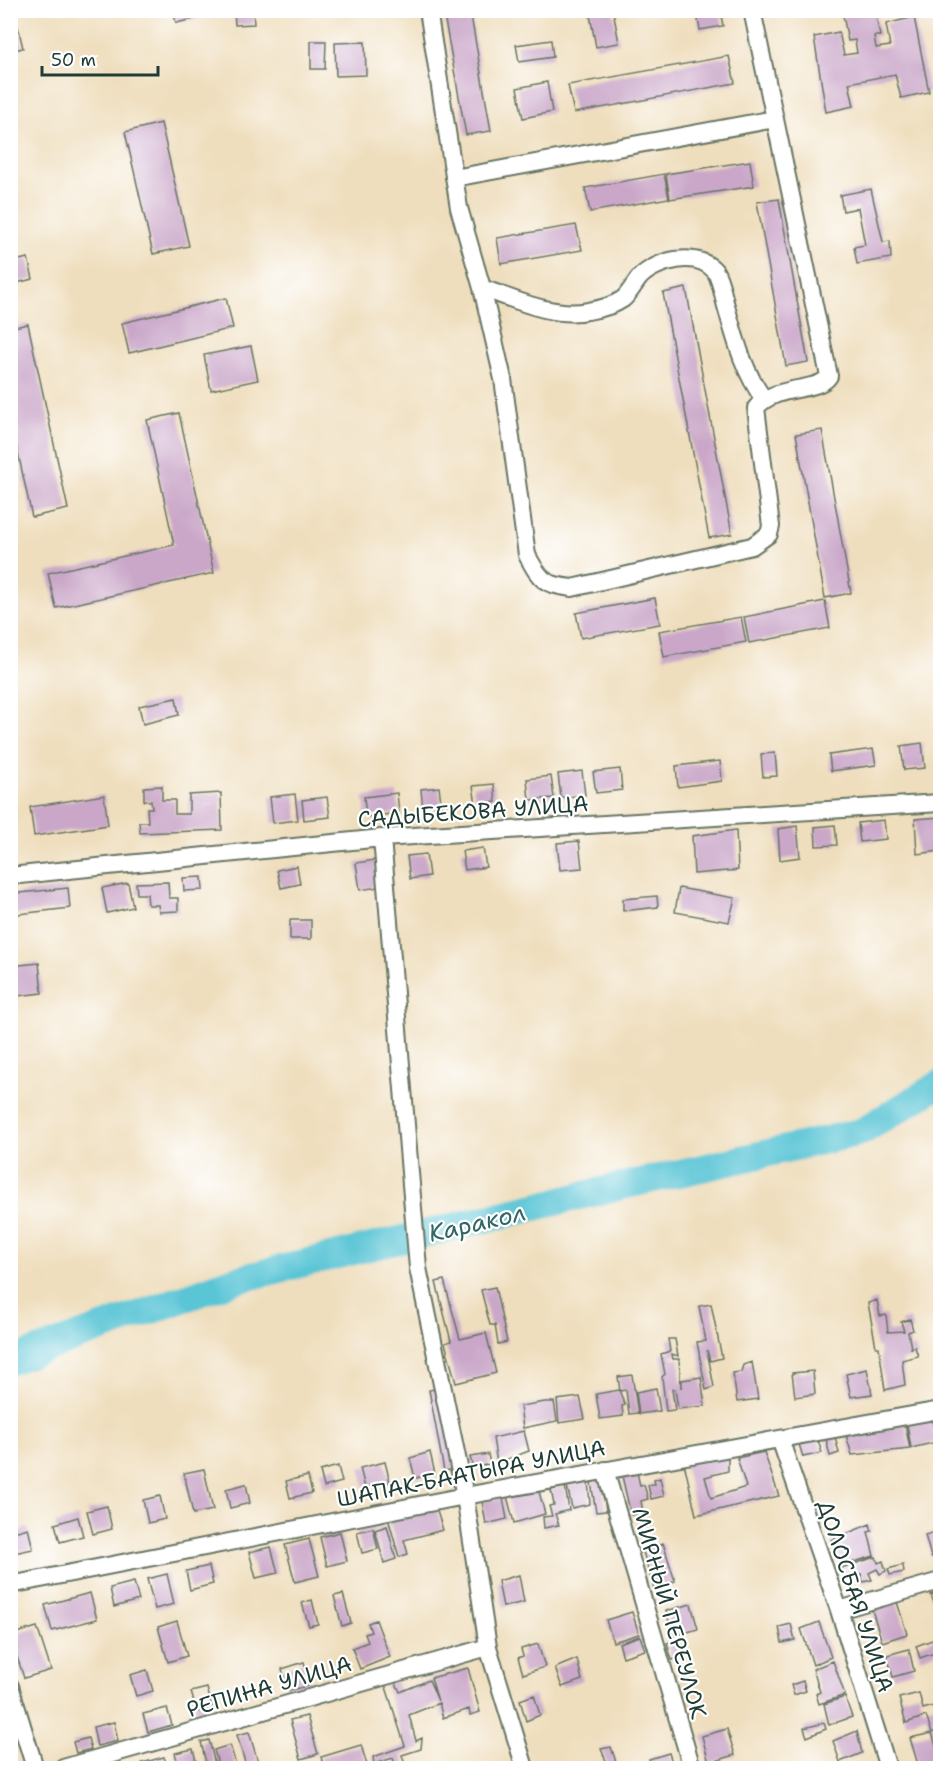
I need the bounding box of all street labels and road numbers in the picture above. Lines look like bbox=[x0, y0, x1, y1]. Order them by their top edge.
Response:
street label: САДЫБЕКОВА УЛИЦА bbox=[357, 789, 589, 834]
street label: ШАПАК-БААТЫРА УЛИЦА bbox=[334, 1433, 608, 1514]
street label: ДОЛОСБАЯ УЛИЦА bbox=[811, 1496, 900, 1696]
street label: МИРНЫЙ ПЕРЕУЛОК bbox=[625, 1504, 714, 1722]
street label: РЕПИНА УЛИЦА bbox=[183, 1649, 355, 1724]

